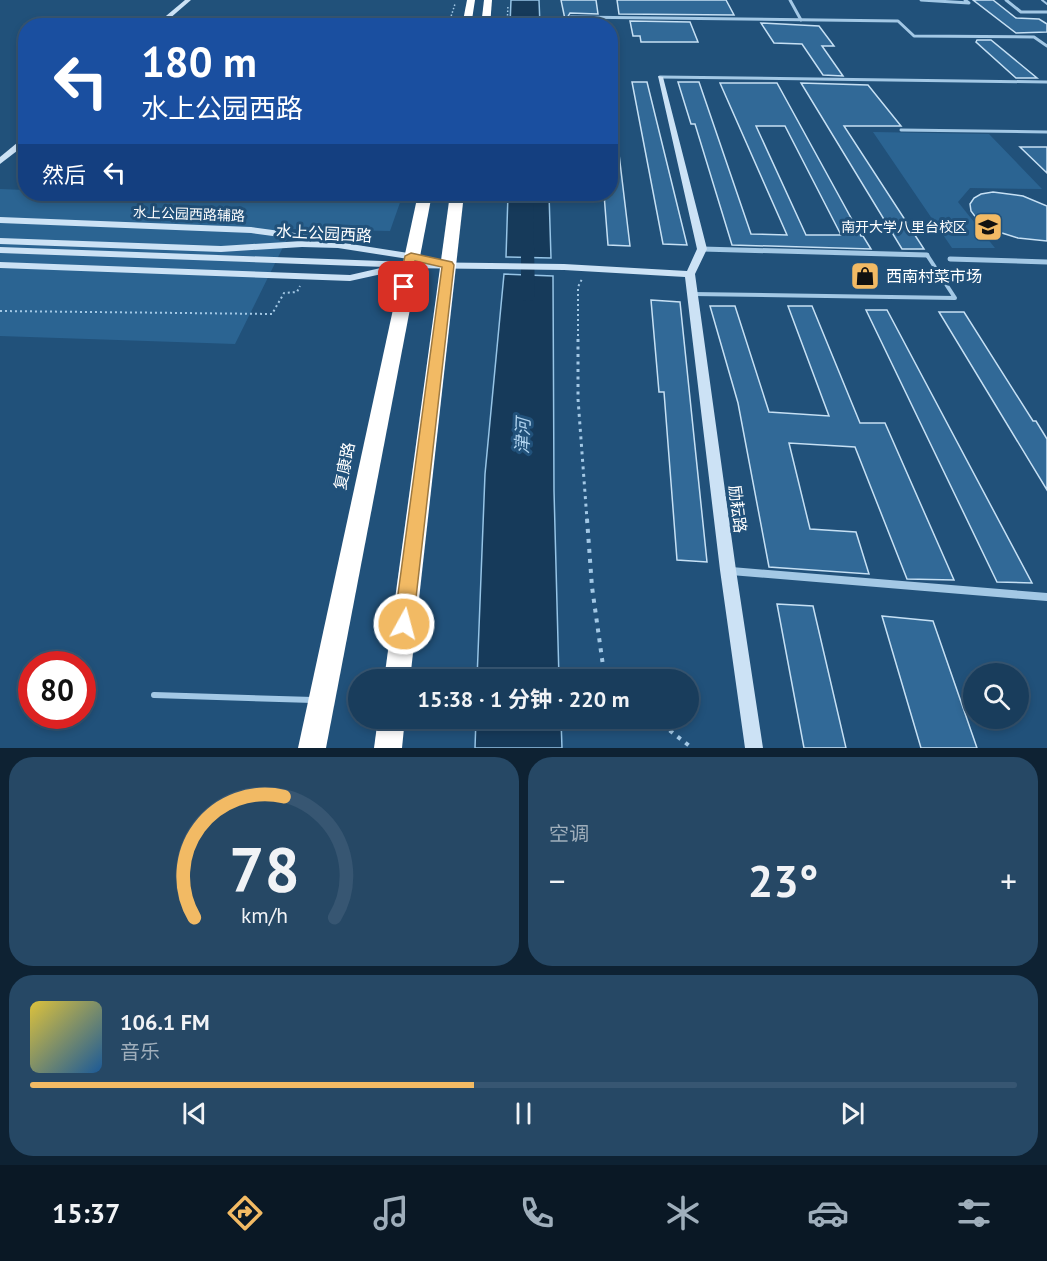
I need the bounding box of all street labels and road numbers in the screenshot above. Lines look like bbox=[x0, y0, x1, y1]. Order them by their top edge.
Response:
street label: 水上公园西路辅路 bbox=[133, 203, 245, 225]
street label: 水上公园西路 bbox=[276, 221, 372, 245]
street label: 复康路 bbox=[330, 441, 358, 491]
street label: 励耘路 bbox=[725, 484, 751, 534]

